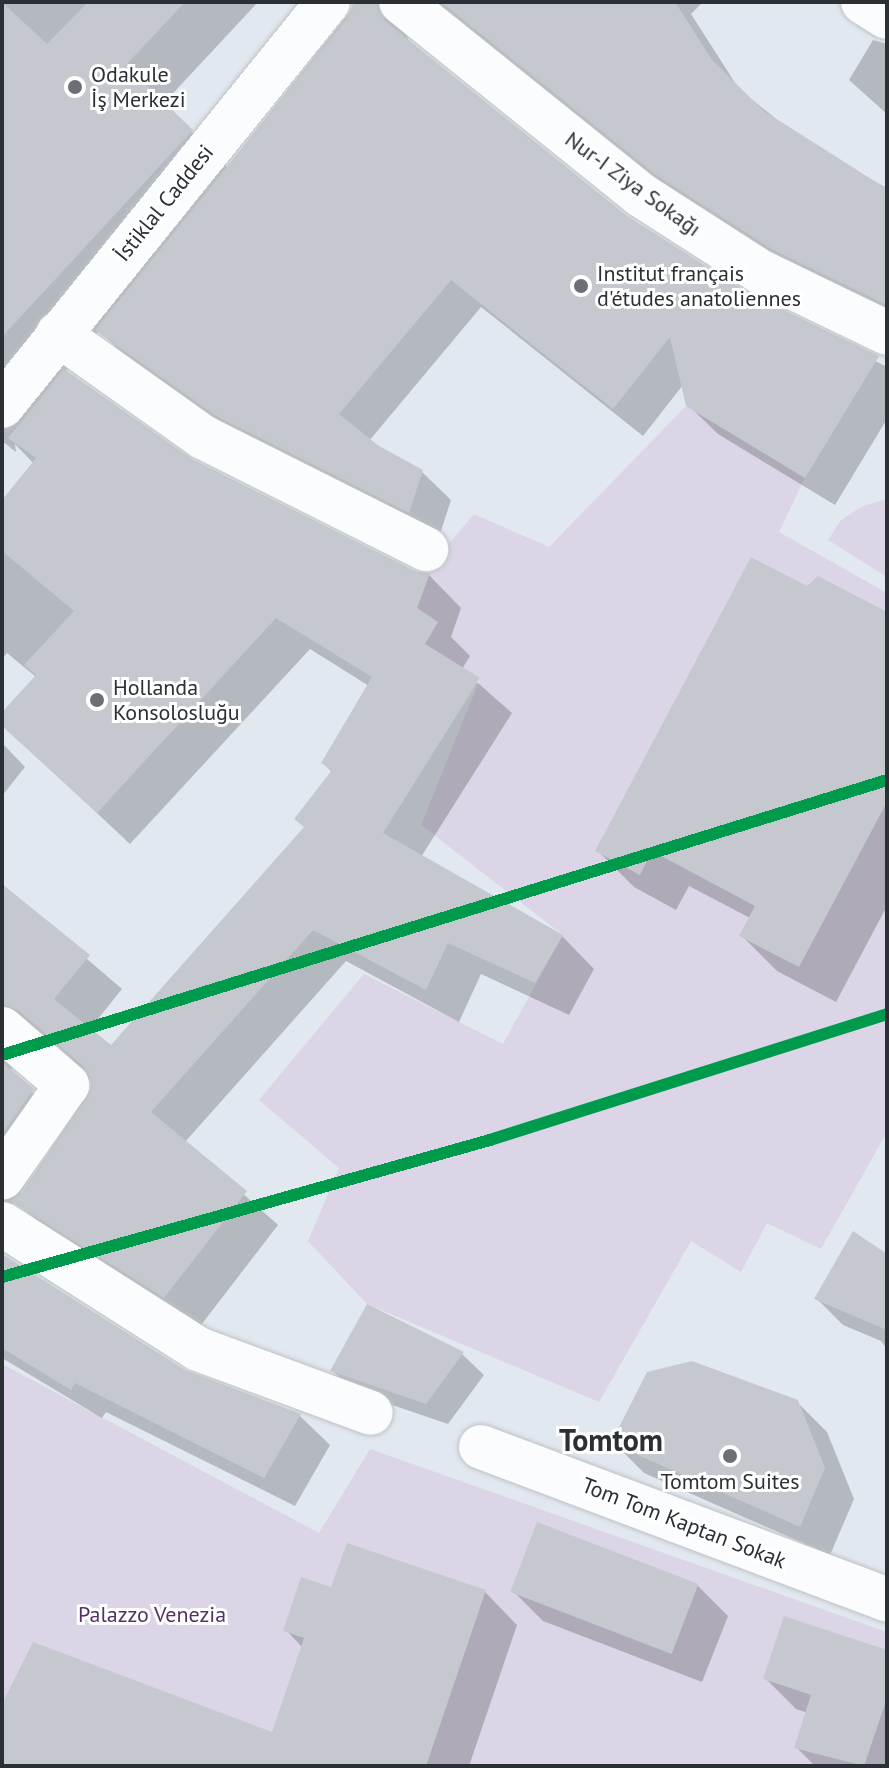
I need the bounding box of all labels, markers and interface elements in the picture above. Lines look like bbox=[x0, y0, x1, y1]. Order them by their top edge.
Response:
place label: Odakule İş Merkezi bbox=[91, 61, 186, 112]
marker: Odakule İş Merkezi bbox=[66, 78, 84, 96]
street label: Nur-I Ziya Sokağı bbox=[560, 126, 706, 242]
street label: İstiklal Caddesi bbox=[109, 139, 219, 267]
place label: Institut français d'études anatoliennes bbox=[597, 260, 801, 312]
marker: Institut français d'études anatoliennes bbox=[572, 277, 590, 295]
place label: Hollanda Konsolosluğu bbox=[113, 674, 240, 726]
marker: Hollanda Konsolosluğu bbox=[88, 691, 106, 709]
district label: Tomtom bbox=[559, 1422, 663, 1458]
marker: Tomtom Suites bbox=[721, 1447, 739, 1465]
place label: Tomtom Suites bbox=[661, 1469, 799, 1495]
street label: Tom Tom Kaptan Sokak bbox=[578, 1472, 790, 1574]
park label: Palazzo Venezia bbox=[78, 1602, 226, 1628]

